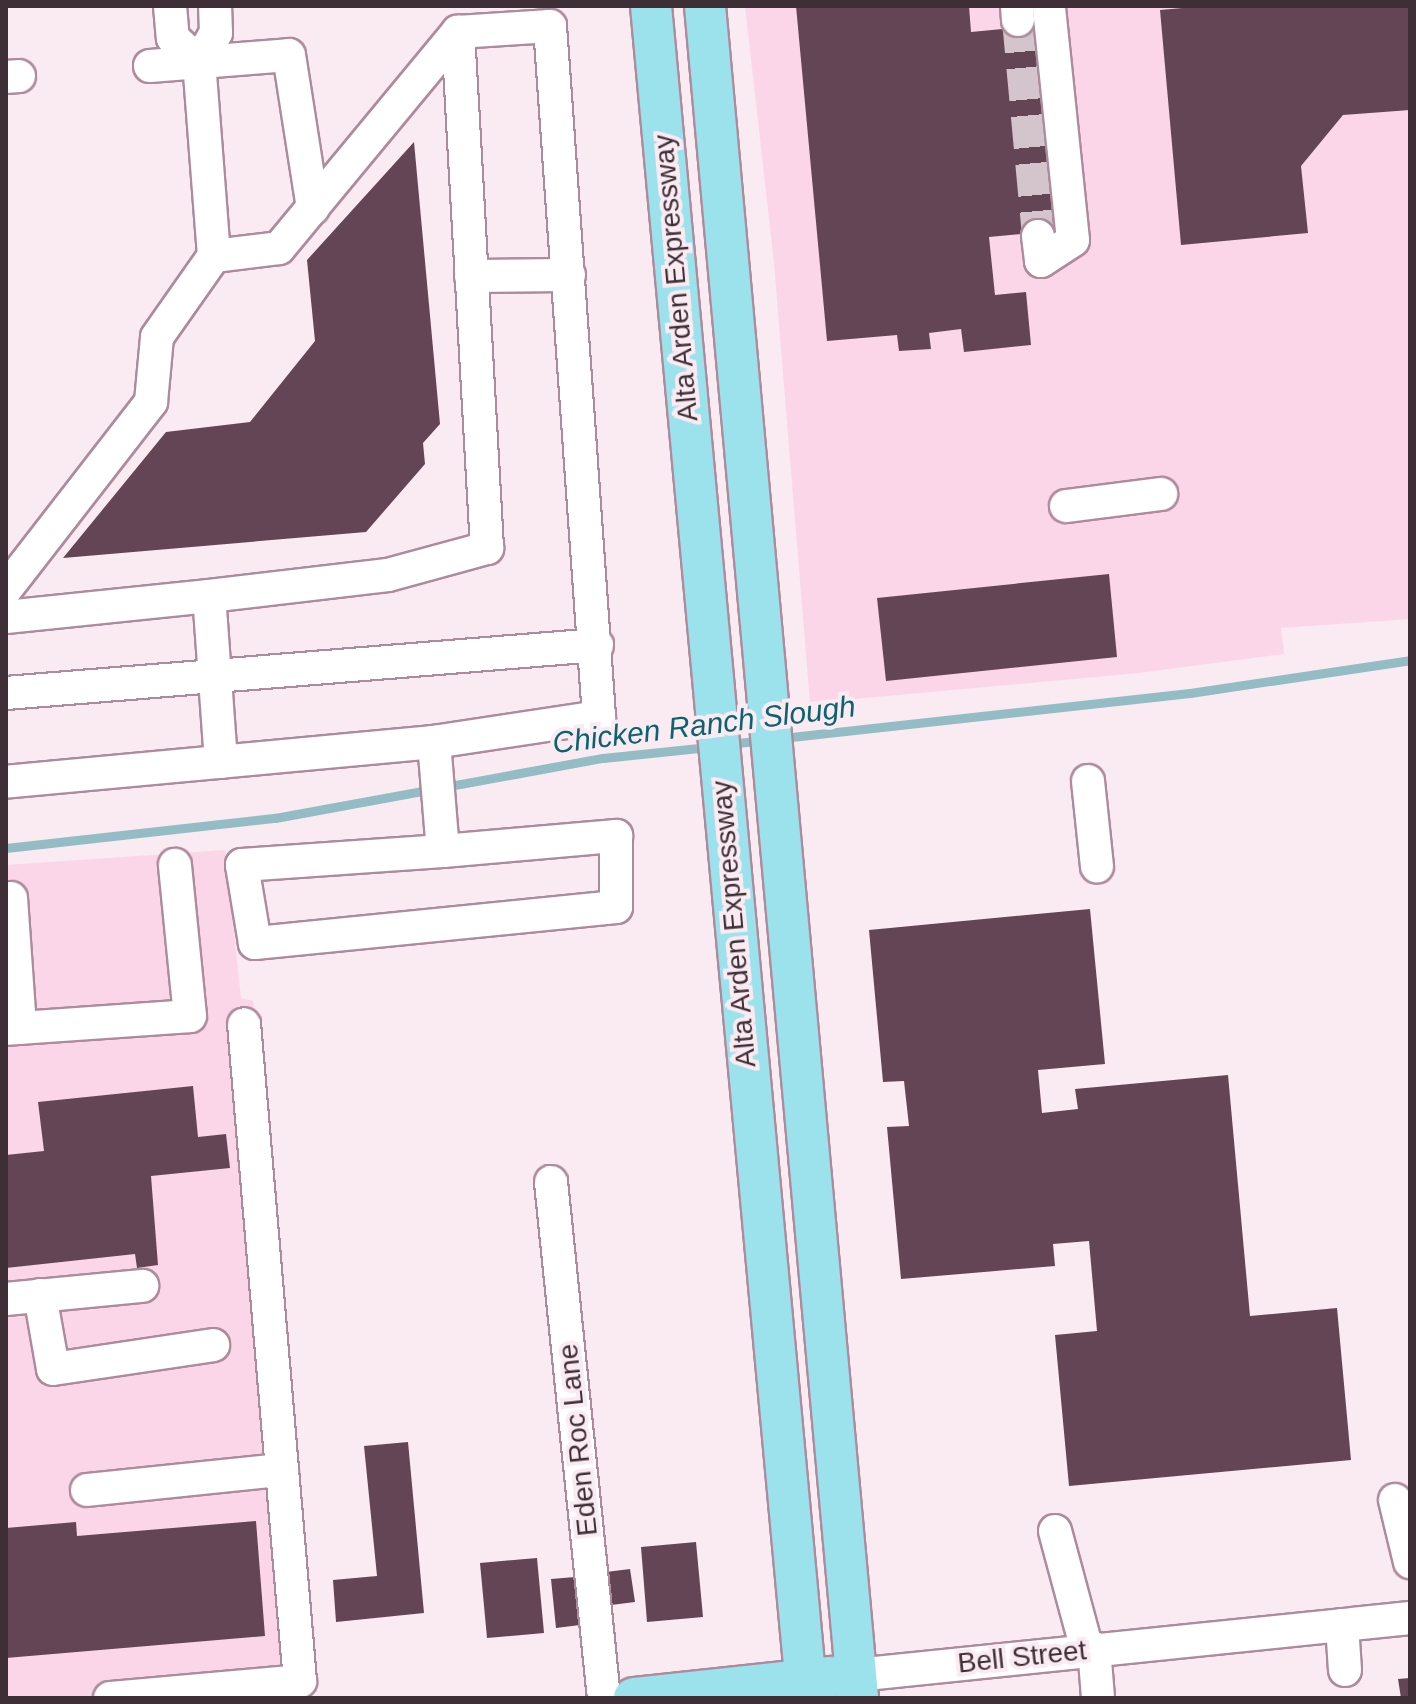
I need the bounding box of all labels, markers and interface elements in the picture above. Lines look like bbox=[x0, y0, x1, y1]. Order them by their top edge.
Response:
street label: Alta Arden Expressway bbox=[647, 132, 705, 424]
water label: Chicken Ranch Slough bbox=[550, 689, 858, 761]
street label: Alta Arden Expressway bbox=[705, 778, 763, 1070]
street label: Eden Roc Lane bbox=[551, 1342, 605, 1538]
street label: Bell Street bbox=[956, 1634, 1088, 1680]

